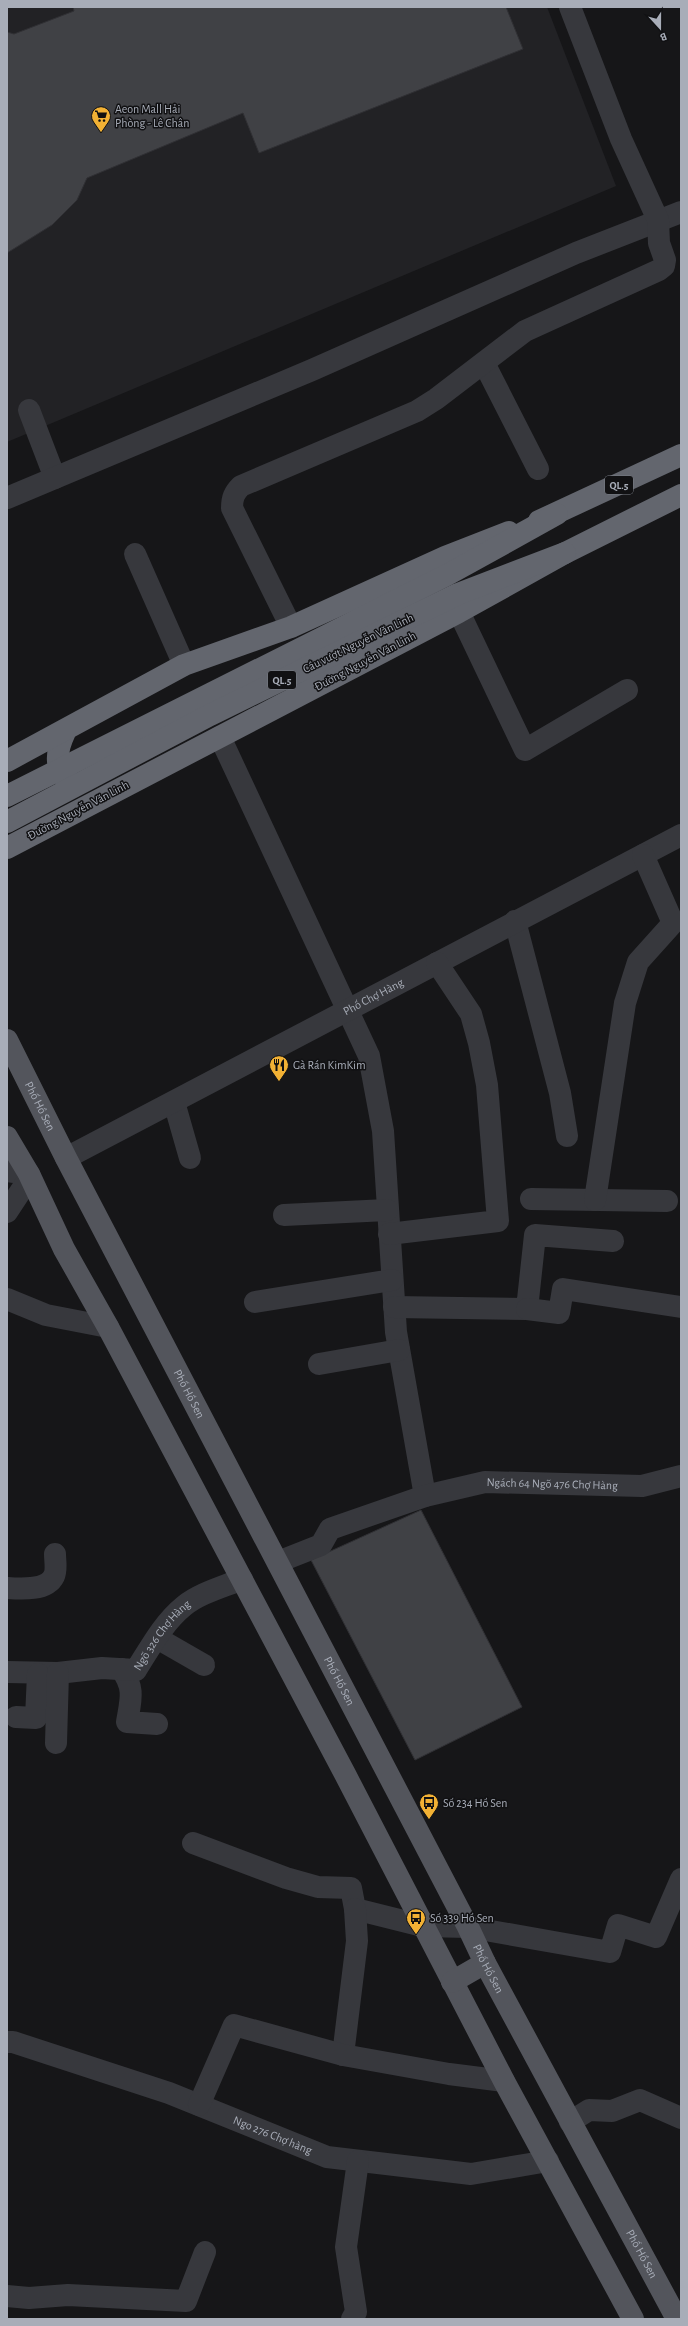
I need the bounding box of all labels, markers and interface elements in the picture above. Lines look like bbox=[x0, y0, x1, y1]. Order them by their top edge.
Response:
north arrow bbox=[640, 8, 680, 48]
text: B bbox=[658, 31, 668, 43]
place label: Aeon Mall Hải Phòng - Lê Chân bbox=[115, 103, 189, 129]
supermarket icon: Aeon Mall Hải Phòng - Lê Chân bbox=[90, 105, 112, 133]
road number: QL.5 bbox=[605, 476, 633, 494]
street label: Cầu vượt Nguyễn Văn Linh bbox=[300, 610, 416, 676]
street label: Đường Nguyễn Văn Linh bbox=[312, 628, 418, 694]
road number: QL.5 bbox=[268, 671, 296, 689]
street label: Đường Nguyễn Văn Linh bbox=[25, 777, 131, 843]
street label: Phố Chợ Hàng bbox=[341, 976, 405, 1017]
restaurant icon: Gà Rán KimKim bbox=[268, 1054, 290, 1082]
place label: Gà Rán KimKim bbox=[293, 1059, 366, 1071]
street label: Phố Hồ Sen bbox=[23, 1080, 57, 1133]
street label: Phố Hồ Sen bbox=[172, 1367, 207, 1420]
street label: Ngách 64 Ngõ 476 Chợ Hàng bbox=[486, 1476, 618, 1491]
street label: Ngõ 326 Chợ Hàng bbox=[131, 1597, 192, 1673]
street label: Phố Hồ Sen bbox=[322, 1654, 357, 1707]
bus stop icon: Số 234 Hồ Sen bbox=[418, 1792, 440, 1820]
place label: Số 234 Hồ Sen bbox=[443, 1797, 507, 1809]
bus stop icon: Số 339 Hồ Sen bbox=[405, 1907, 427, 1935]
place label: Số 339 Hồ Sen bbox=[430, 1912, 494, 1924]
street label: Phố Hồ Sen bbox=[471, 1942, 506, 1995]
street label: Ngo 276 Chợ hàng bbox=[232, 2114, 314, 2156]
street label: Phố Hồ Sen bbox=[624, 2228, 660, 2280]

